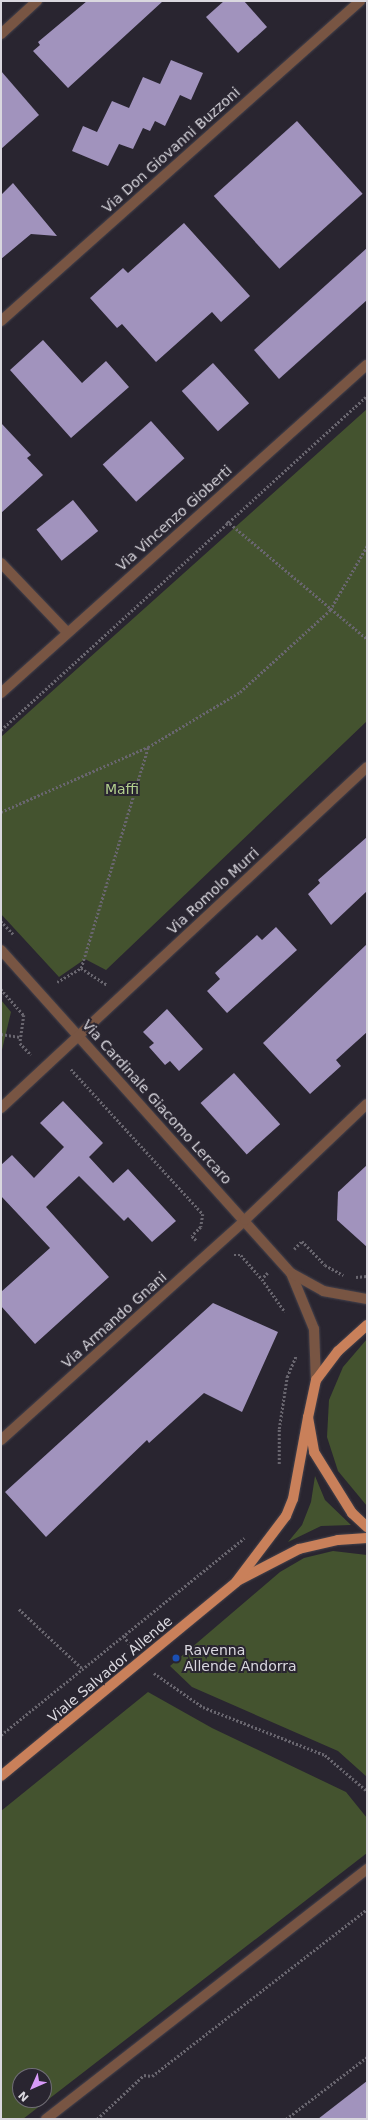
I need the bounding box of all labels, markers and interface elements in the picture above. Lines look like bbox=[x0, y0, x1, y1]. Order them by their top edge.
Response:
street label: Via Don Giovanni Buzzoni bbox=[99, 84, 243, 216]
street label: Via Vincenzo Gioberti bbox=[113, 462, 235, 574]
park label: Maffi bbox=[105, 781, 139, 797]
street label: Via Romolo Murri bbox=[164, 844, 262, 938]
street label: Via Cardinale Giacomo Lercaro bbox=[79, 1016, 235, 1188]
street label: Via Armando Gnani bbox=[58, 1268, 170, 1372]
street label: Viale Salvador Allende bbox=[44, 1612, 176, 1726]
place label: Ravenna Allende Andorra bbox=[184, 1642, 297, 1674]
marker: Ravenna Allende Andorra bbox=[171, 1653, 181, 1663]
north arrow bbox=[12, 2068, 52, 2108]
text: N bbox=[16, 2088, 32, 2104]

